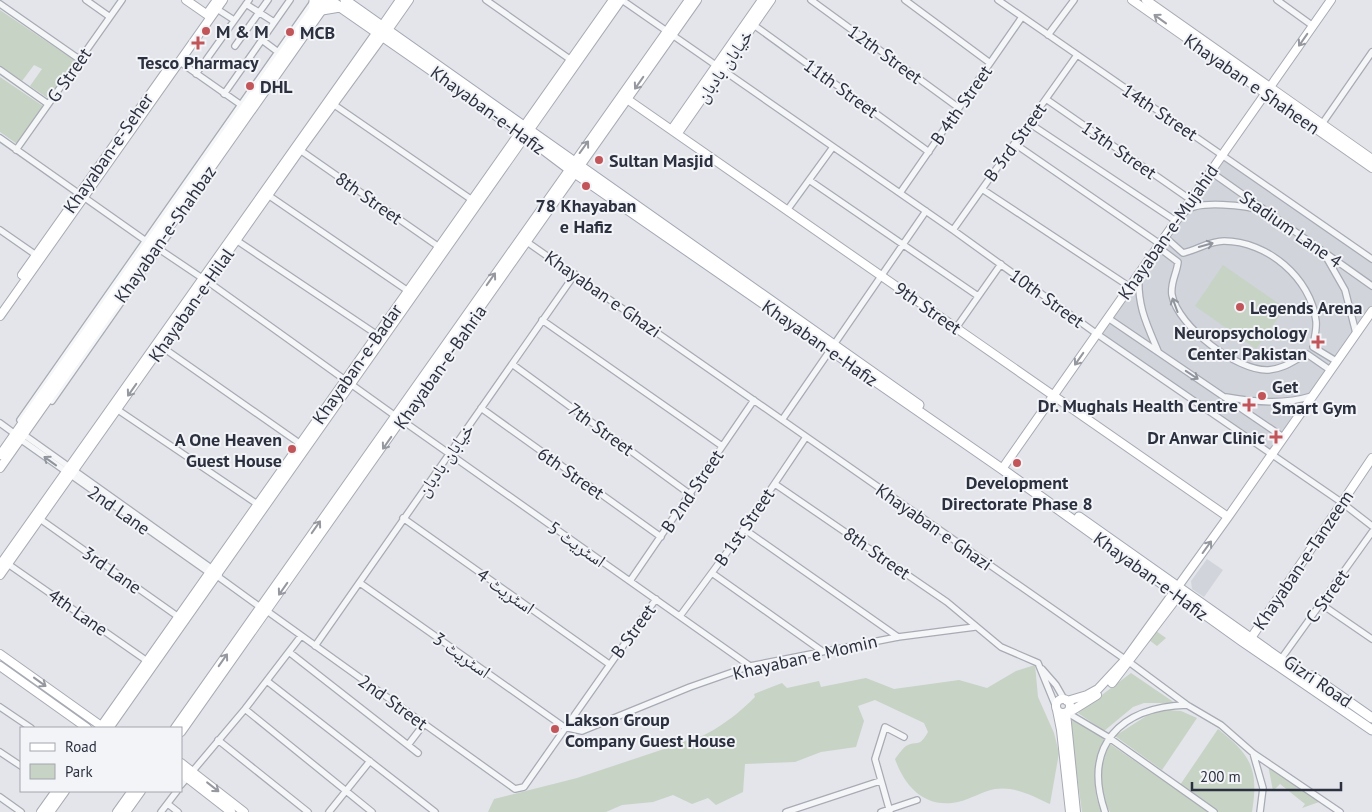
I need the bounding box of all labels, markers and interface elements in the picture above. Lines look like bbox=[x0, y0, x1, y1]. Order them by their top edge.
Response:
one-way arrow bbox=[1154, 14, 1167, 25]
street label: 12th Street bbox=[843, 19, 927, 89]
place label: M & M bbox=[216, 20, 269, 43]
place label: MCB bbox=[300, 21, 335, 44]
marker: M & M bbox=[200, 25, 212, 37]
street label: خیابان بادبان bbox=[690, 25, 758, 107]
marker: MCB bbox=[284, 26, 296, 38]
street label: Khayaban e Shaheen bbox=[1180, 29, 1324, 139]
one-way arrow bbox=[1298, 33, 1308, 47]
marker: Tesco Pharmacy bbox=[192, 37, 204, 49]
street label: G Street bbox=[42, 43, 96, 107]
place label: Tesco Pharmacy bbox=[137, 51, 259, 74]
street label: 11th Street bbox=[799, 53, 883, 123]
street label: Khayaban-e-Hafiz bbox=[426, 61, 550, 159]
street label: B 4th Street bbox=[925, 61, 997, 149]
place label: DHL bbox=[260, 75, 293, 98]
one-way arrow bbox=[634, 76, 644, 90]
street label: 14th Street bbox=[1118, 78, 1202, 146]
marker: DHL bbox=[244, 80, 256, 92]
street label: Khayaban-e-Seher bbox=[58, 88, 158, 218]
street label: B 3rd Street bbox=[979, 98, 1051, 186]
street label: 13th Street bbox=[1077, 116, 1161, 184]
one-way arrow bbox=[579, 140, 589, 154]
place label: Sultan Masjid bbox=[609, 149, 713, 172]
marker: Sultan Masjid bbox=[593, 154, 605, 166]
street label: Khayaban-e-Mujahid bbox=[1113, 160, 1223, 304]
street label: Khayaban-e-Shahbaz bbox=[109, 161, 221, 307]
street label: 8th Street bbox=[331, 167, 407, 229]
marker: 78 Khayaban e Hafiz bbox=[580, 180, 592, 192]
street label: Stadium Lane 4 bbox=[1235, 185, 1347, 273]
place label: 78 Khayaban e Hafiz bbox=[536, 194, 636, 238]
one-way arrow bbox=[1198, 239, 1214, 249]
street label: Khayaban-e-Hilal bbox=[143, 243, 239, 366]
street label: Khayaban e Ghazi bbox=[540, 245, 666, 343]
street label: 10th Street bbox=[1005, 263, 1089, 333]
one-way arrow bbox=[485, 273, 496, 286]
street label: 9th Street bbox=[890, 277, 966, 339]
street label: Khayaban-e-Hafiz bbox=[758, 294, 882, 392]
place label: Legends Arena bbox=[1250, 296, 1363, 319]
one-way arrow bbox=[1170, 298, 1179, 313]
street label: Khayaban-e-Badar bbox=[307, 299, 407, 429]
street label: Khayaban-e-Bahria bbox=[388, 300, 492, 434]
marker: Legends Arena bbox=[1234, 301, 1246, 313]
place label: Neuropsychology Center Pakistan bbox=[1174, 321, 1307, 365]
marker: Neuropsychology Center Pakistan bbox=[1311, 335, 1325, 349]
one-way arrow bbox=[1074, 352, 1084, 366]
one-way arrow bbox=[1185, 370, 1199, 380]
place label: Get Smart Gym bbox=[1272, 375, 1356, 419]
one-way arrow bbox=[127, 383, 137, 397]
marker: Get Smart Gym bbox=[1256, 390, 1268, 402]
place label: Dr. Mughals Health Centre bbox=[1038, 394, 1238, 417]
street label: 7th Street bbox=[563, 397, 639, 461]
marker: Dr. Mughals Health Centre bbox=[1242, 398, 1256, 412]
street label: خیابان بادبان bbox=[411, 419, 479, 501]
place label: Dr Anwar Clinic bbox=[1147, 426, 1265, 449]
place label: A One Heaven Guest House bbox=[175, 428, 282, 472]
marker: Dr Anwar Clinic bbox=[1269, 430, 1283, 444]
one-way arrow bbox=[382, 435, 392, 449]
street label: 6th Street bbox=[533, 442, 609, 504]
marker: A One Heaven Guest House bbox=[286, 443, 298, 455]
street label: B 2nd Street bbox=[656, 445, 728, 537]
one-way arrow bbox=[44, 456, 58, 466]
marker: Development Directorate Phase 8 bbox=[1011, 457, 1023, 469]
place label: Development Directorate Phase 8 bbox=[941, 471, 1093, 515]
street label: Khayaban e Ghazi bbox=[871, 478, 997, 576]
street label: 2nd Lane bbox=[83, 480, 155, 540]
street label: B 1st Street bbox=[709, 484, 779, 570]
street label: Khayaban-e-Tanzeem bbox=[1248, 486, 1358, 634]
street label: اسٹریٹ 5 bbox=[544, 516, 610, 572]
one-way arrow bbox=[311, 520, 321, 534]
street label: 8th Street bbox=[839, 522, 915, 584]
street label: Khayaban-e-Hafiz bbox=[1089, 527, 1213, 625]
street label: 3rd Lane bbox=[78, 541, 146, 599]
one-way arrow bbox=[1201, 541, 1212, 554]
street label: اسٹریٹ 4 bbox=[473, 563, 539, 619]
street label: C Street bbox=[1300, 565, 1354, 627]
one-way arrow bbox=[278, 582, 288, 596]
street label: 4th Lane bbox=[44, 583, 112, 641]
street label: B Street bbox=[606, 599, 660, 663]
street label: اسٹریٹ 3 bbox=[429, 627, 495, 683]
street label: Khayaban e Momin bbox=[731, 629, 879, 685]
street label: Gizri Road bbox=[1279, 650, 1357, 712]
one-way arrow bbox=[218, 653, 228, 667]
street label: 2nd Street bbox=[354, 669, 432, 735]
one-way arrow bbox=[32, 677, 46, 687]
place label: Lakson Group Company Guest House bbox=[565, 708, 735, 752]
marker: Lakson Group Company Guest House bbox=[549, 723, 561, 735]
legend bbox=[20, 727, 182, 792]
text: Road bbox=[65, 737, 97, 756]
scale bar bbox=[1192, 760, 1341, 792]
text: Park bbox=[65, 762, 93, 781]
text: 200 m bbox=[1200, 767, 1241, 786]
one-way arrow bbox=[206, 782, 219, 793]

